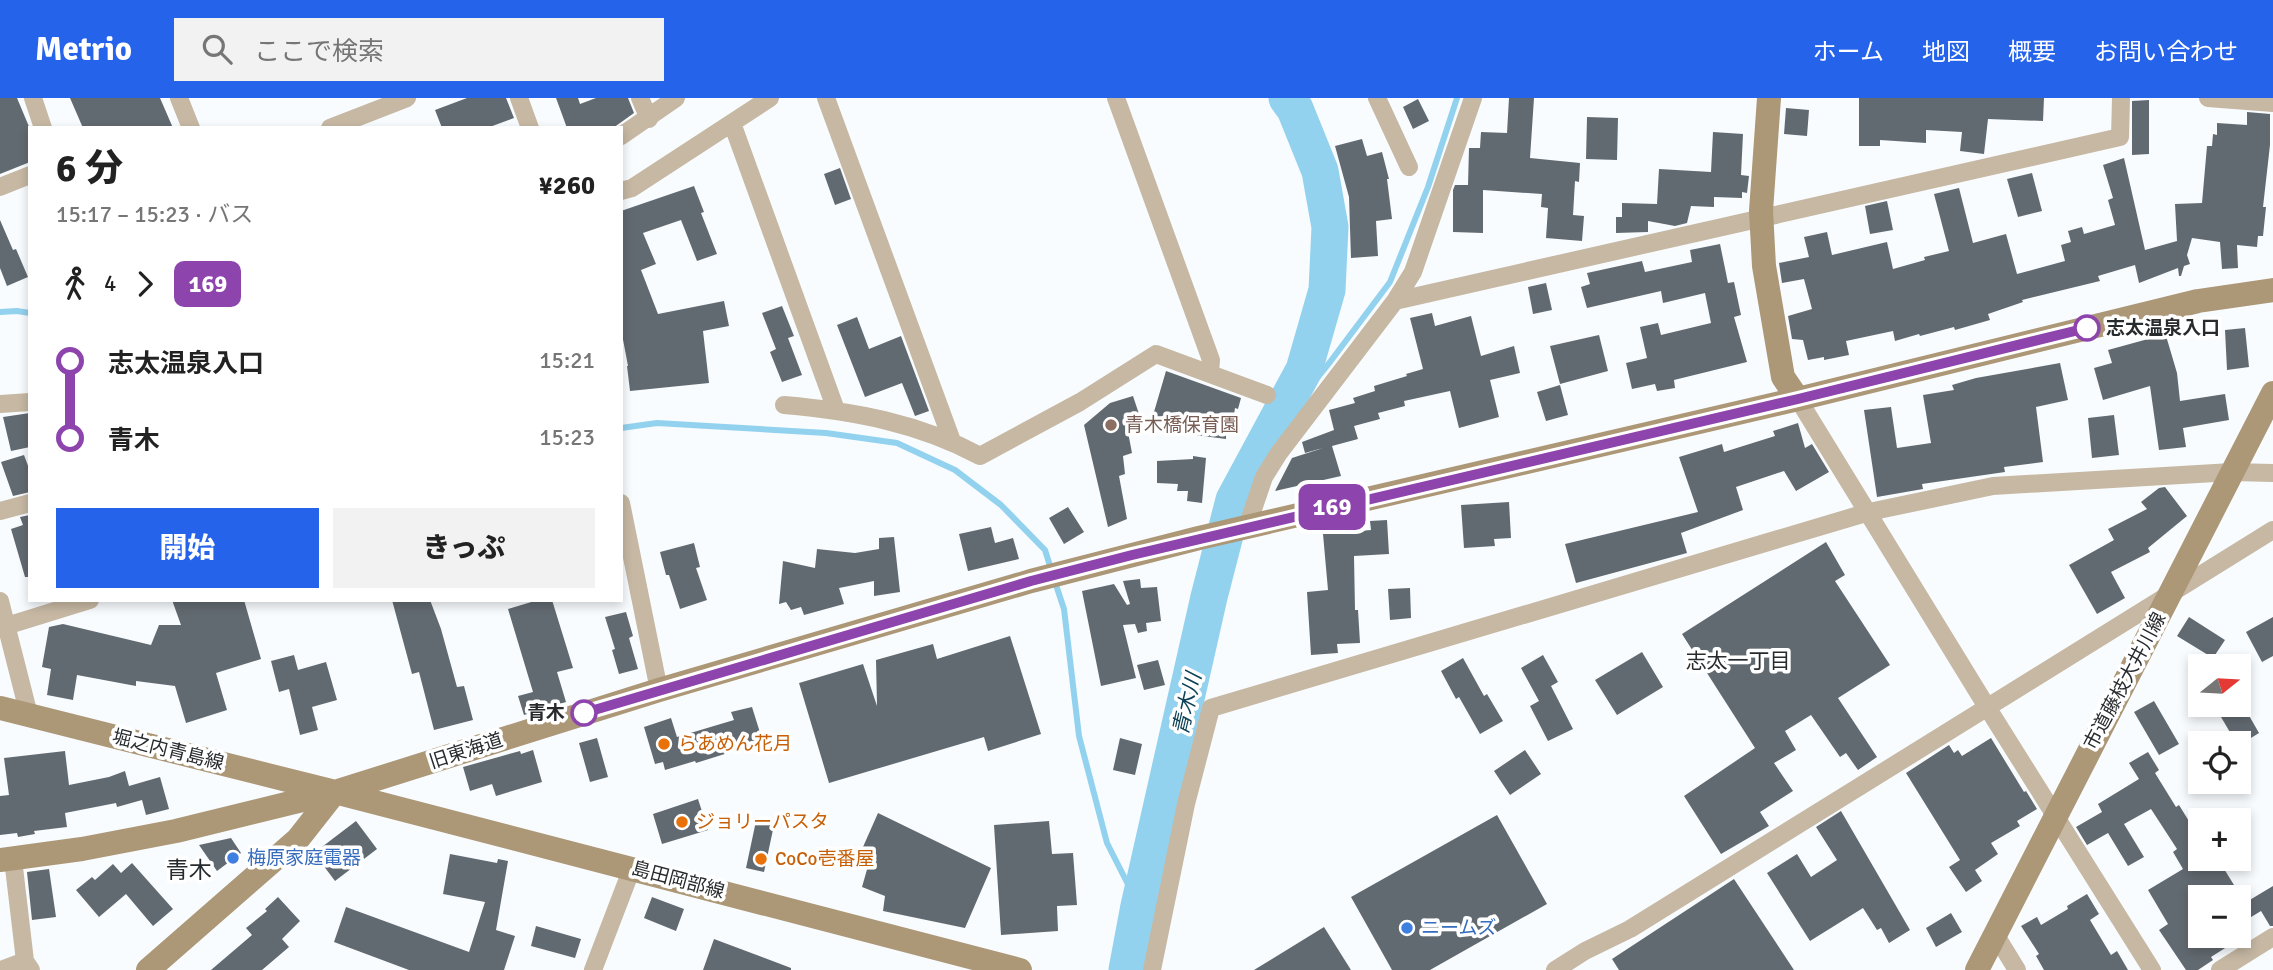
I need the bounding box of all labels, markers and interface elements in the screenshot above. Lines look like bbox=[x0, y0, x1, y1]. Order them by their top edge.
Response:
search box bbox=[174, 18, 664, 81]
text: Metrio bbox=[35, 29, 132, 70]
icon: search bbox=[198, 30, 236, 68]
text: ここで検索 bbox=[254, 36, 384, 68]
text: ホーム bbox=[1813, 37, 1884, 67]
text: 地図 bbox=[1922, 37, 1970, 67]
text: 概要 bbox=[2008, 37, 2056, 67]
text: お問い合わせ bbox=[2094, 37, 2238, 67]
text: 6 分 bbox=[56, 145, 123, 192]
text: ¥260 bbox=[539, 170, 595, 202]
text: 15:17 – 15:23 · バス bbox=[56, 200, 253, 229]
icon: walk bbox=[56, 265, 94, 303]
icon: forward bbox=[126, 265, 164, 303]
text: 4 bbox=[104, 269, 116, 298]
text: 169 bbox=[188, 269, 227, 299]
marker: 志太温泉入口 bbox=[2074, 315, 2100, 341]
place label: 志太温泉入口 bbox=[2106, 316, 2220, 340]
text: 15:21 bbox=[539, 346, 595, 375]
text: 志太温泉入口 bbox=[108, 348, 264, 380]
place label: 青木橋保育園 bbox=[1125, 413, 1239, 437]
marker: 青木橋保育園 bbox=[1103, 417, 1119, 433]
text: 15:23 bbox=[539, 423, 595, 452]
text: 青木 bbox=[108, 425, 160, 457]
line badge: 169 bbox=[1292, 484, 1372, 530]
text: 169 bbox=[1313, 492, 1351, 522]
button: 開始 bbox=[56, 508, 319, 588]
button: きっぷ bbox=[333, 508, 595, 588]
street label: 市道藤枝大井川線 bbox=[2079, 608, 2171, 754]
district label: 志太一丁目 bbox=[1686, 648, 1791, 674]
north arrow bbox=[2188, 654, 2250, 718]
map controls bbox=[2188, 654, 2251, 948]
water label: 青木川 bbox=[1167, 668, 1207, 738]
marker: 青木 bbox=[571, 700, 597, 726]
place label: 青木 bbox=[527, 701, 565, 725]
street label: 堀之内青島線 bbox=[110, 725, 226, 775]
street label: 旧東海道 bbox=[426, 728, 506, 774]
button: locate bbox=[2188, 731, 2251, 794]
place label: らあめん花月 bbox=[678, 732, 792, 756]
marker: らあめん花月 bbox=[656, 736, 672, 752]
button: + bbox=[2188, 808, 2251, 871]
place label: ジョリーパスタ bbox=[696, 810, 829, 834]
marker: ジョリーパスタ bbox=[674, 814, 690, 830]
place label: 梅原家庭電器 bbox=[247, 846, 361, 870]
place label: CoCo壱番屋 bbox=[775, 847, 874, 871]
marker: 梅原家庭電器 bbox=[225, 850, 241, 866]
marker: CoCo壱番屋 bbox=[753, 851, 769, 867]
district label: 青木 bbox=[166, 856, 212, 885]
street label: 島田岡部線 bbox=[629, 856, 727, 904]
button: − bbox=[2188, 885, 2251, 948]
place label: ニームズ bbox=[1421, 916, 1496, 940]
marker: ニームズ bbox=[1399, 920, 1415, 936]

